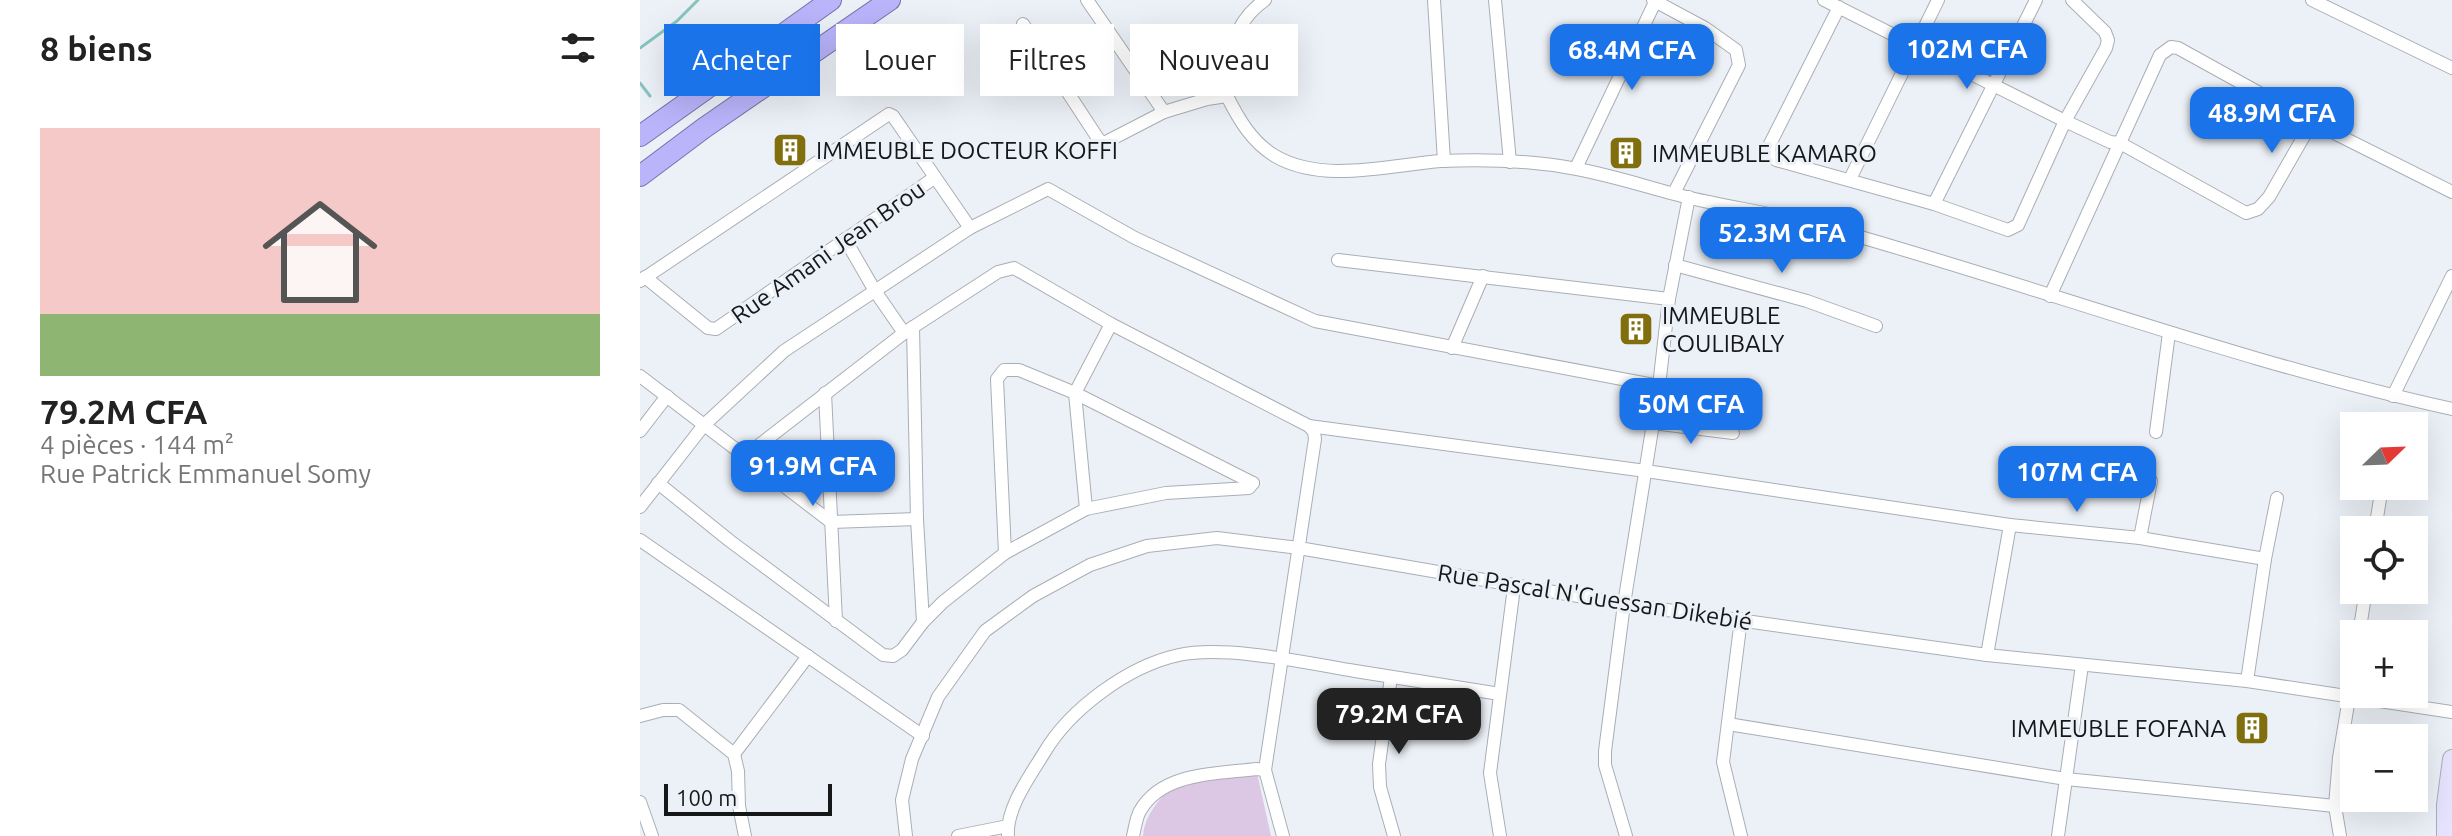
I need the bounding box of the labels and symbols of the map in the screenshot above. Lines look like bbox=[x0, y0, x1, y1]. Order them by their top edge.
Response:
pin: 102M CFA bbox=[1884, 23, 2050, 91]
pin: 68.4M CFA bbox=[1540, 24, 1724, 92]
pin: 48.9M CFA bbox=[2180, 87, 2364, 155]
building icon: IMMEUBLE DOCTEUR KOFFI bbox=[771, 131, 809, 169]
building icon: IMMEUBLE KAMARO bbox=[1607, 134, 1645, 172]
place label: IMMEUBLE DOCTEUR KOFFI bbox=[816, 137, 1118, 164]
place label: IMMEUBLE KAMARO bbox=[1652, 140, 1877, 167]
street label: Rue Amani Jean Brou bbox=[726, 175, 930, 329]
pin: 52.3M CFA bbox=[1690, 207, 1874, 275]
place label: IMMEUBLE COULIBALY bbox=[1662, 302, 1784, 357]
building icon: IMMEUBLE COULIBALY bbox=[1617, 310, 1655, 348]
pin: 50M CFA bbox=[1617, 378, 1765, 446]
north arrow bbox=[2340, 412, 2428, 500]
pin: 91.9M CFA bbox=[721, 440, 905, 508]
pin: 107M CFA bbox=[1994, 446, 2160, 514]
street label: Rue Pascal N'Guessan Dikebié bbox=[1436, 559, 1754, 635]
pin: 79.2M CFA bbox=[1307, 688, 1491, 756]
building icon: IMMEUBLE FOFANA bbox=[2233, 709, 2271, 747]
place label: IMMEUBLE FOFANA bbox=[2011, 715, 2226, 742]
scale bar bbox=[664, 780, 832, 816]

